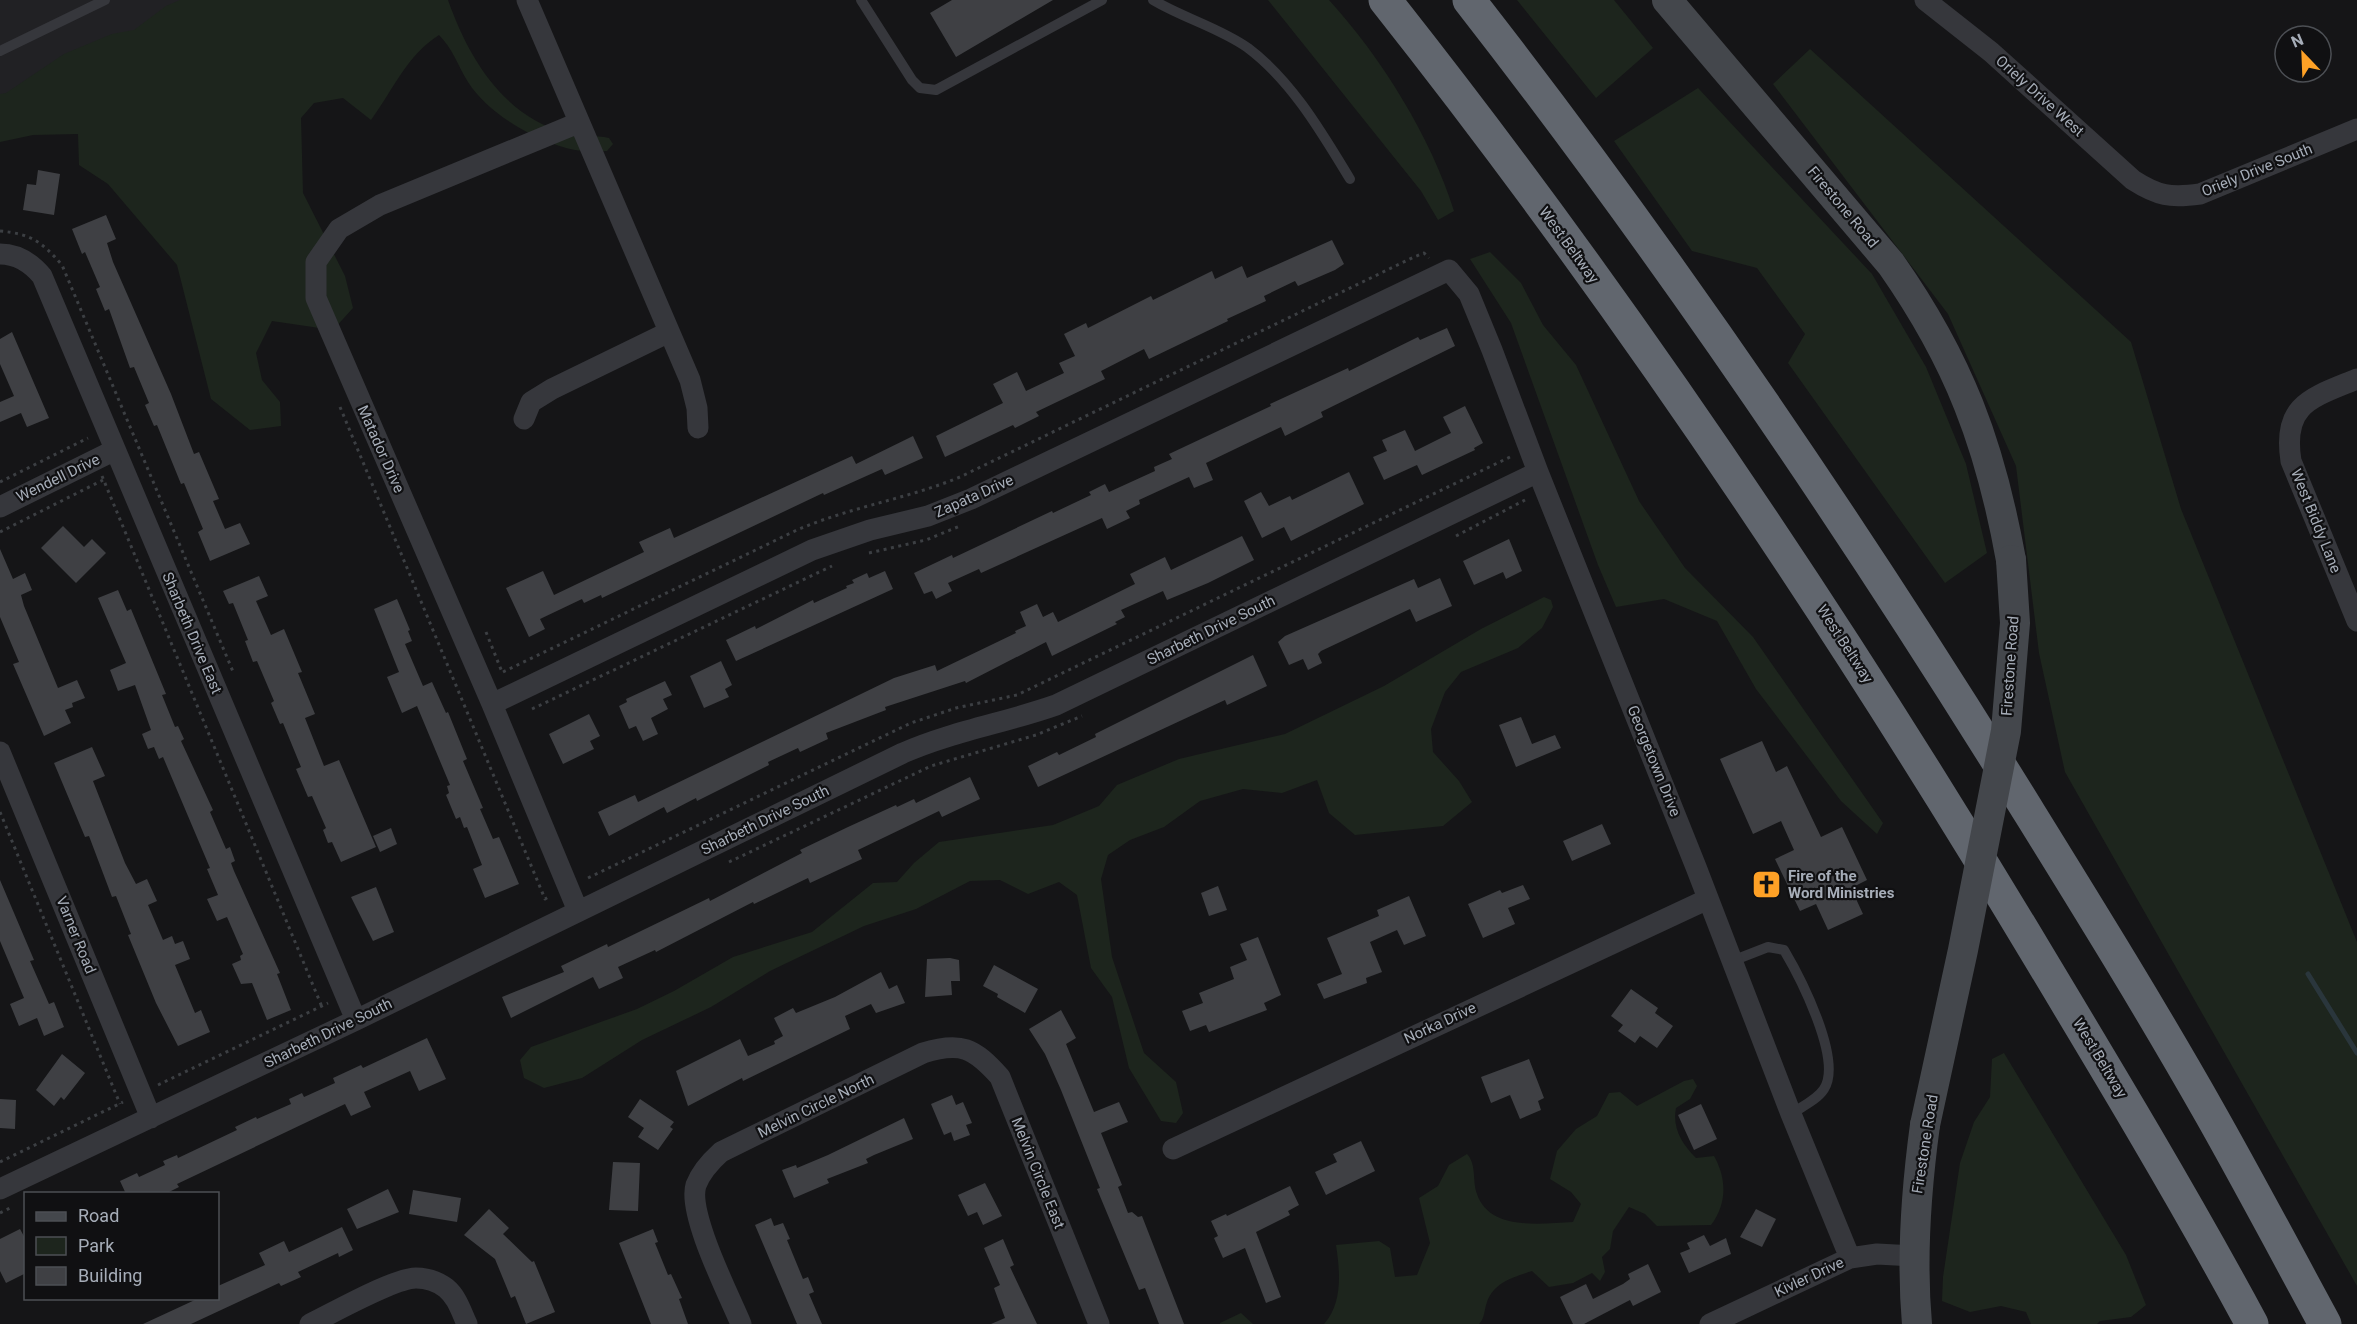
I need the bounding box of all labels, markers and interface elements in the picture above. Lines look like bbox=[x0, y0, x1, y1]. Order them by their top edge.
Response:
north arrow bbox=[2273, 24, 2333, 84]
text: N bbox=[2288, 30, 2306, 52]
street label: Oriely Drive West bbox=[1992, 52, 2088, 140]
street label: Oriely Drive South bbox=[2199, 140, 2315, 200]
street label: Firestone Road bbox=[1804, 163, 1882, 251]
street label: West Beltway bbox=[1535, 203, 1603, 287]
street label: Matador Drive bbox=[354, 402, 408, 496]
street label: Wendell Drive bbox=[13, 450, 103, 506]
street label: West Biddy Lane bbox=[2287, 466, 2345, 576]
street label: Zapata Drive bbox=[932, 471, 1016, 521]
street label: Sharbeth Drive East bbox=[158, 569, 226, 697]
street label: Sharbeth Drive South bbox=[1144, 591, 1278, 669]
street label: West Beltway bbox=[1813, 601, 1877, 687]
street label: Firestone Road bbox=[1998, 615, 2022, 717]
street label: Georgetown Drive bbox=[1623, 703, 1685, 819]
street label: Sharbeth Drive South bbox=[698, 781, 832, 859]
place label: Fire of the Word Ministries bbox=[1788, 867, 1895, 902]
church icon: Fire of the Word Ministries bbox=[1751, 869, 1783, 901]
street label: Varner Road bbox=[52, 894, 100, 976]
street label: Sharbeth Drive South bbox=[261, 994, 395, 1072]
street label: Norka Drive bbox=[1401, 998, 1479, 1048]
street label: West Beltway bbox=[2069, 1015, 2131, 1101]
street label: Melvin Circle North bbox=[755, 1070, 877, 1142]
street label: Firestone Road bbox=[1908, 1093, 1942, 1195]
street label: Melvin Circle East bbox=[1007, 1115, 1069, 1231]
legend bbox=[24, 1192, 219, 1300]
text: Road bbox=[78, 1205, 119, 1226]
text: Park bbox=[78, 1235, 115, 1256]
street label: Kivler Drive bbox=[1771, 1253, 1847, 1301]
text: Building bbox=[78, 1265, 142, 1286]

